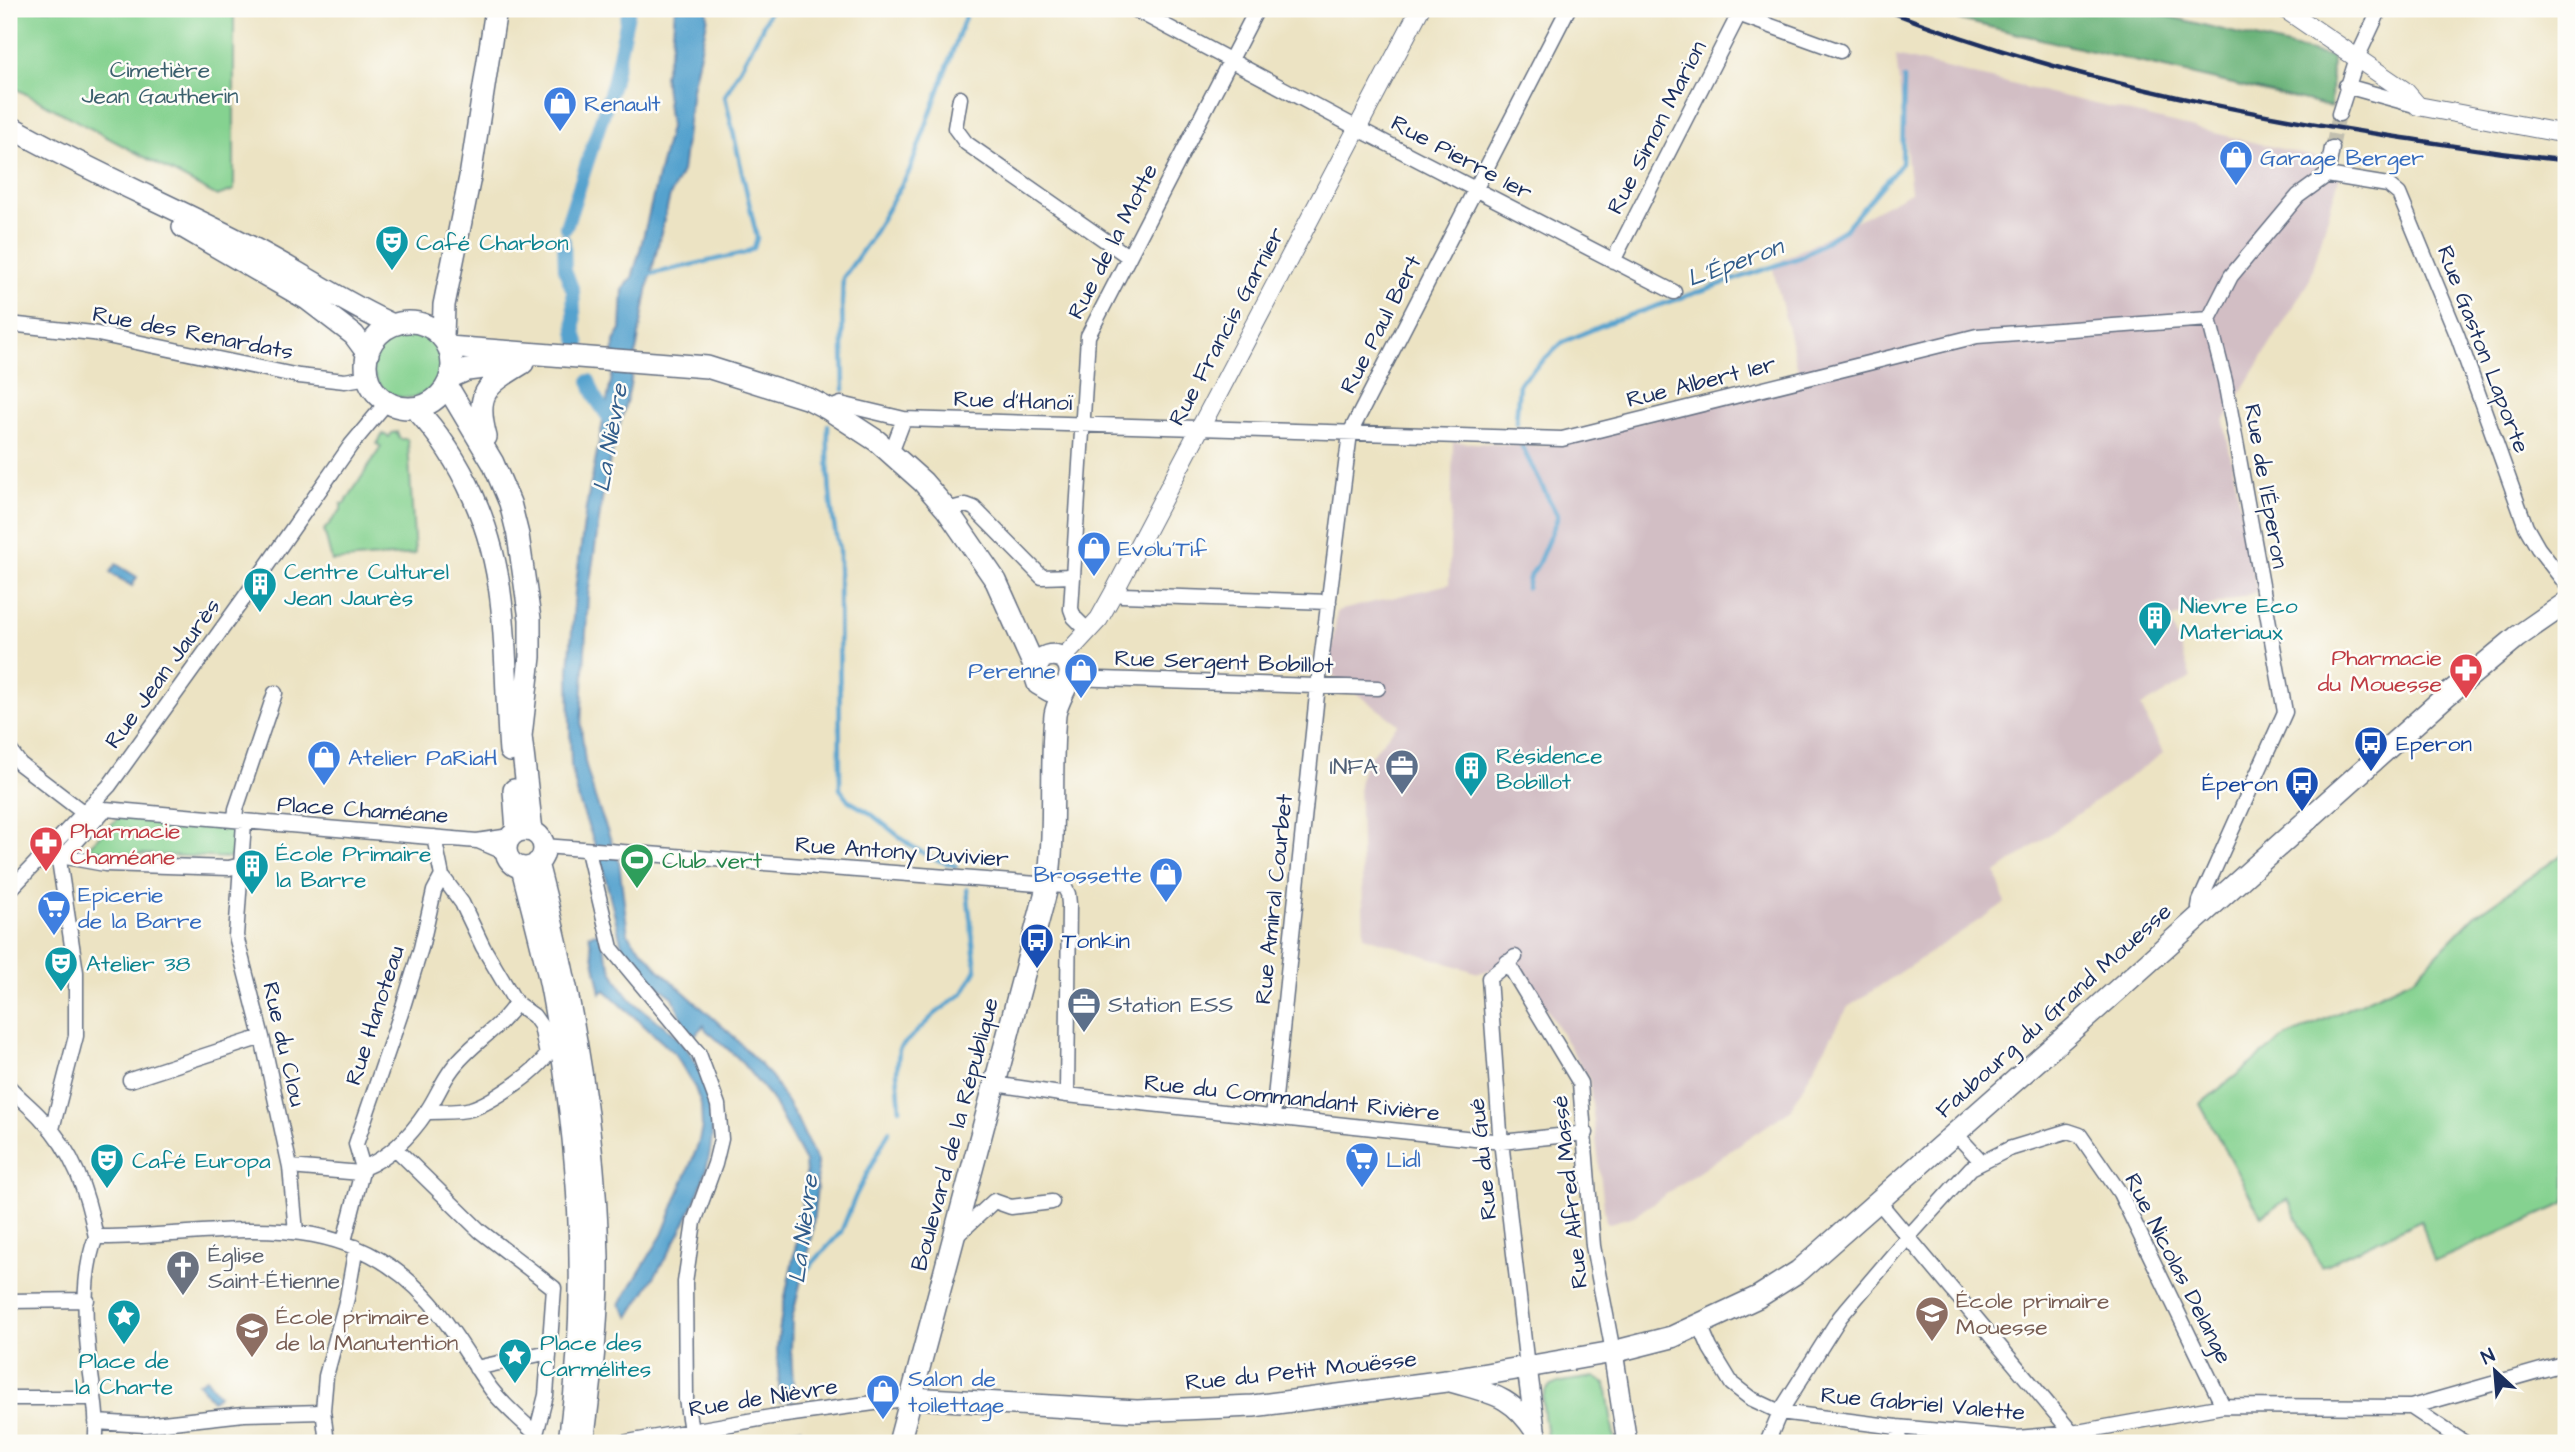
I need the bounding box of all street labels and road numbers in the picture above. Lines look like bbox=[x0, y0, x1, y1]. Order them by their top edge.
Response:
street label: Rue Simon Marion bbox=[1599, 35, 1714, 220]
street label: Rue Pierre 1er bbox=[1385, 107, 1538, 209]
street label: Rue de la Motte bbox=[1060, 158, 1166, 325]
street label: Rue Francis Garnier bbox=[1161, 221, 1293, 431]
street label: Rue Gaston Laporte bbox=[2429, 241, 2537, 458]
street label: Rue Paul Bert bbox=[1332, 249, 1430, 399]
street label: Rue des Renardats bbox=[90, 298, 296, 368]
street label: Rue Albert 1er bbox=[1623, 348, 1779, 416]
street label: Rue d'Hanoï bbox=[953, 383, 1074, 419]
street label: Rue de l'Éperon bbox=[2236, 401, 2296, 571]
street label: Rue Jean Jaurès bbox=[97, 592, 228, 755]
street label: Rue Sergent Bobillot bbox=[1114, 642, 1335, 683]
street label: Place Chaméane bbox=[276, 788, 450, 832]
street label: Rue Amiral Courbet bbox=[1247, 792, 1301, 1006]
street label: Rue Antony Duvivier bbox=[794, 829, 1010, 876]
street label: Faubourg du Grand Mouesse bbox=[1929, 896, 2179, 1126]
street label: Rue Hanoteau bbox=[337, 941, 413, 1089]
street label: Rue du Clou bbox=[254, 979, 314, 1110]
street label: Boulevard de la République bbox=[903, 994, 1007, 1274]
street label: Rue du Commandant Rivière bbox=[1143, 1067, 1441, 1129]
street label: Rue Alfred Massé bbox=[1544, 1094, 1596, 1290]
street label: Rue du Gué bbox=[1461, 1096, 1505, 1221]
street label: Rue Nicolas Delange bbox=[2115, 1168, 2240, 1370]
street label: Rue du Petit Mouësse bbox=[1184, 1343, 1418, 1399]
street label: Rue de Nièvre bbox=[686, 1370, 840, 1426]
street label: Rue Gabriel Valette bbox=[1819, 1379, 2026, 1429]

